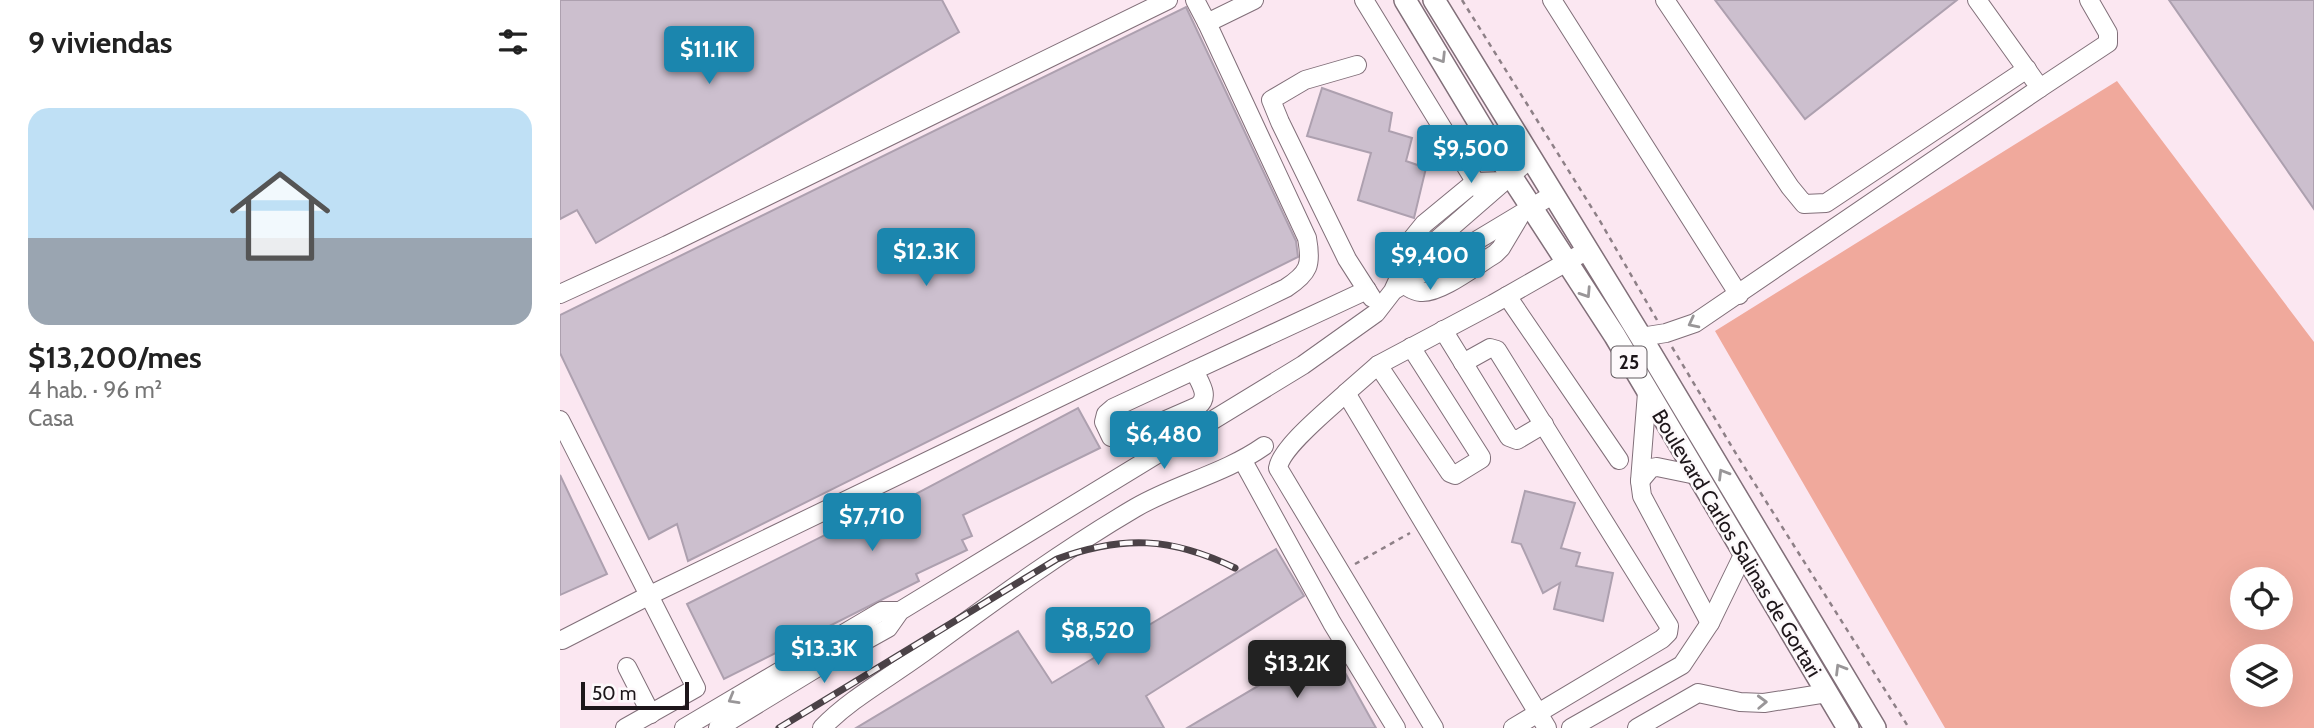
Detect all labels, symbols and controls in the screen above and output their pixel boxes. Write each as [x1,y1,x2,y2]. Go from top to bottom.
icon: filters [494,23,532,61]
text: 9 viviendas [28,24,173,61]
pin: $11.1K [652,27,766,86]
text: $11.1K [680,35,738,63]
one-way arrow [1432,50,1445,63]
pin: $9,500 [1414,125,1528,185]
text: $9,500 [1433,134,1509,162]
icon: home [217,153,343,279]
pin: $12.3K [869,229,983,288]
pin: $9,400 [1373,232,1487,292]
text: $12.3K [893,237,959,265]
text: $9,400 [1391,241,1469,269]
one-way arrow [1578,285,1591,298]
one-way arrow [1688,314,1700,328]
text: $13,200/mes [28,339,202,376]
road number: 25 [1612,346,1646,378]
text: 4 hab. · 96 m² [28,376,162,404]
text: Casa [28,404,74,432]
street label: Boulevard Carlos Salinas de Gortari [1647,405,1827,681]
pin: $6,480 [1107,412,1221,471]
text: $6,480 [1126,420,1202,448]
one-way arrow [1718,469,1731,482]
pin: $7,710 [815,494,929,553]
text: $7,710 [839,502,905,530]
map controls [2230,567,2293,707]
button: locate [2230,567,2293,630]
pin: $8,520 [1041,608,1155,667]
text: $8,520 [1061,616,1135,644]
pin: $13.3K [767,626,881,685]
text: $13.3K [791,634,857,662]
pin: $13.2K [1240,640,1354,700]
button: layers [2230,644,2293,707]
text: $13.2K [1264,649,1330,677]
one-way arrow [1835,664,1848,677]
scale bar [581,679,690,711]
text: 50 m [592,682,636,705]
one-way arrow [727,691,740,704]
one-way arrow [1757,694,1768,709]

